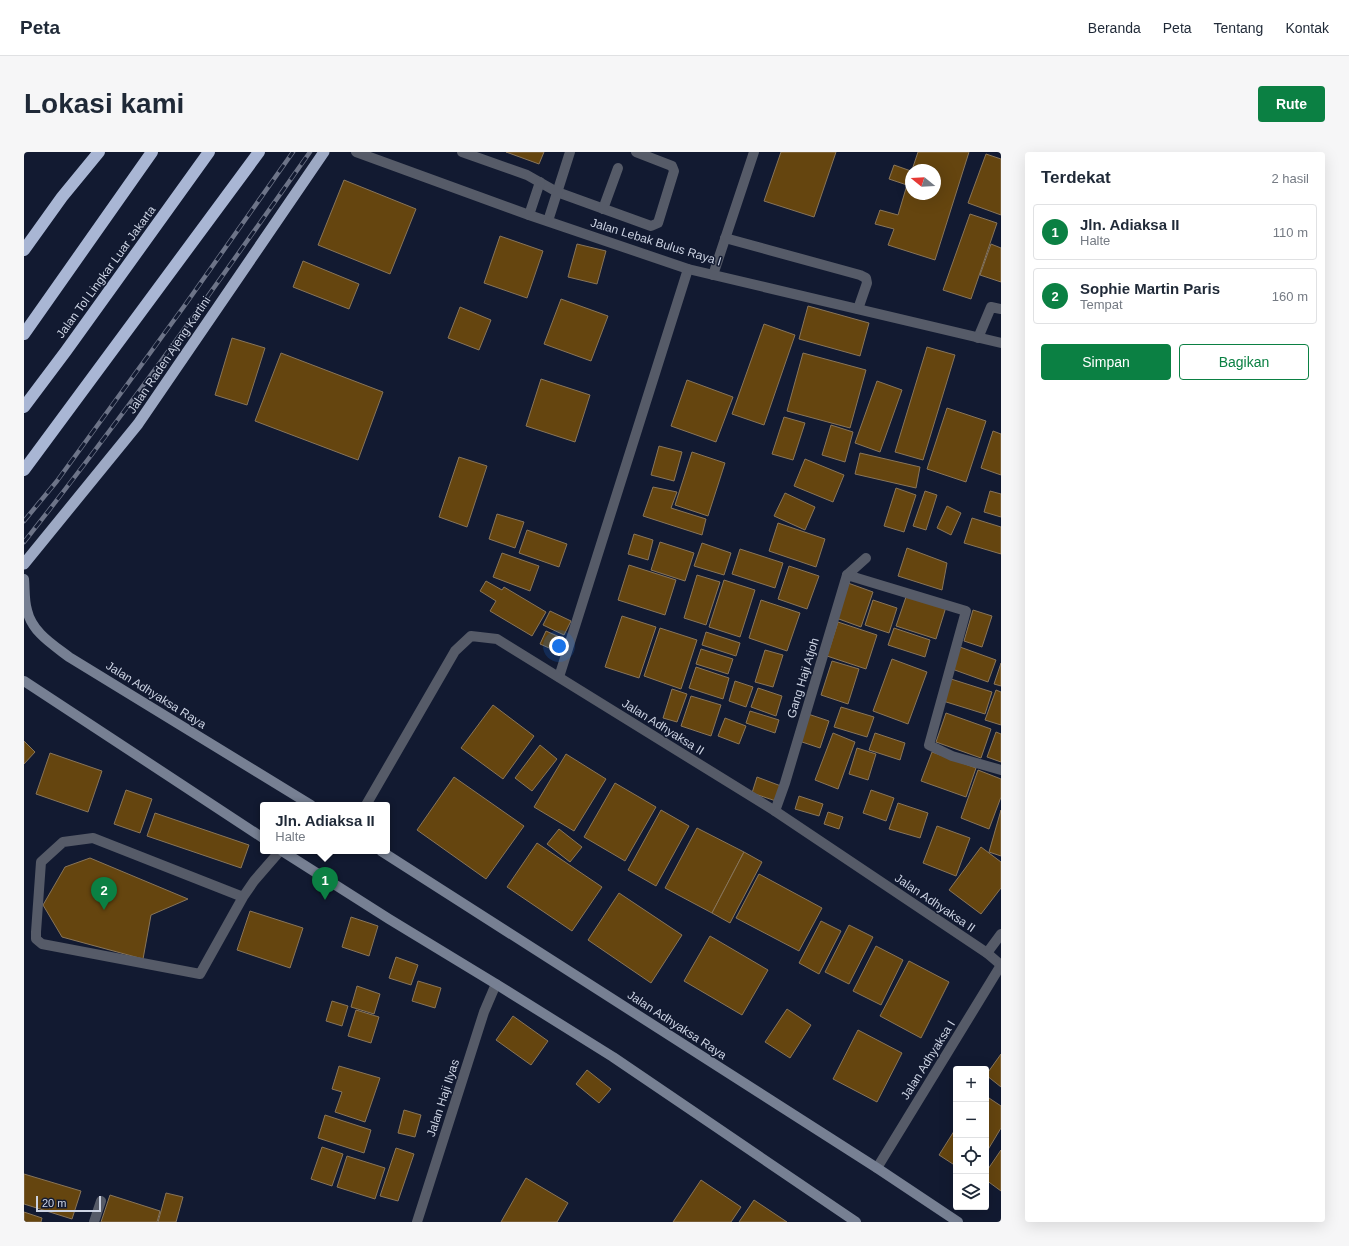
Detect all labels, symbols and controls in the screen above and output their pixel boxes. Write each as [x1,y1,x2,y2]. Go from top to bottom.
text: Peta [20,17,60,38]
text: Beranda [1088,20,1141,36]
text: Peta [1163,20,1192,36]
text: Tentang [1214,20,1263,36]
text: Kontak [1285,20,1329,36]
button: Rute [1258,86,1325,122]
text: Lokasi kami [24,88,184,119]
north arrow [905,164,941,200]
text: Terdekat [1041,168,1111,187]
text: 2 hasil [1271,171,1309,186]
street label: Jalan Tol Lingkar Luar Jakarta [53,203,159,341]
street label: Jalan Lebak Bulus Raya I [589,215,723,269]
text: Jln. Adiaksa II [1080,216,1180,233]
text: 1 [1051,225,1059,240]
text: 110 m [1273,225,1308,240]
text: Halte [1080,233,1110,248]
text: Sophie Martin Paris [1080,280,1220,297]
text: 2 [1051,289,1059,304]
text: 160 m [1272,289,1308,304]
street label: Jalan Raden Ajeng Kartini [125,294,213,416]
text: Tempat [1080,297,1123,312]
button: Simpan [1041,344,1171,380]
button: Bagikan [1179,344,1309,380]
your location [549,636,569,656]
street label: Gang Haji Atjoh [784,636,822,720]
street label: Jalan Adhyaksa Raya [103,658,209,732]
street label: Jalan Adhyaksa II [619,696,707,758]
popup [260,802,390,854]
text: Jln. Adiaksa II [275,812,375,829]
text: Halte [275,829,306,844]
pin: 1 [312,867,338,900]
street label: Jalan Adhyaksa II [892,871,978,935]
pin: 2 [91,877,117,910]
street label: Jalan Adhyaksa Raya [625,988,729,1062]
street label: Jalan Adhyaksa I [898,1018,958,1102]
street label: Jalan Haji Ilyas [424,1057,462,1139]
map controls [953,1066,989,1210]
button: + [953,1066,989,1102]
button: − [953,1102,989,1138]
button: locate [953,1138,989,1174]
button: layers [953,1174,989,1210]
scale bar [36,1194,101,1213]
text: 20 m [42,1197,66,1209]

